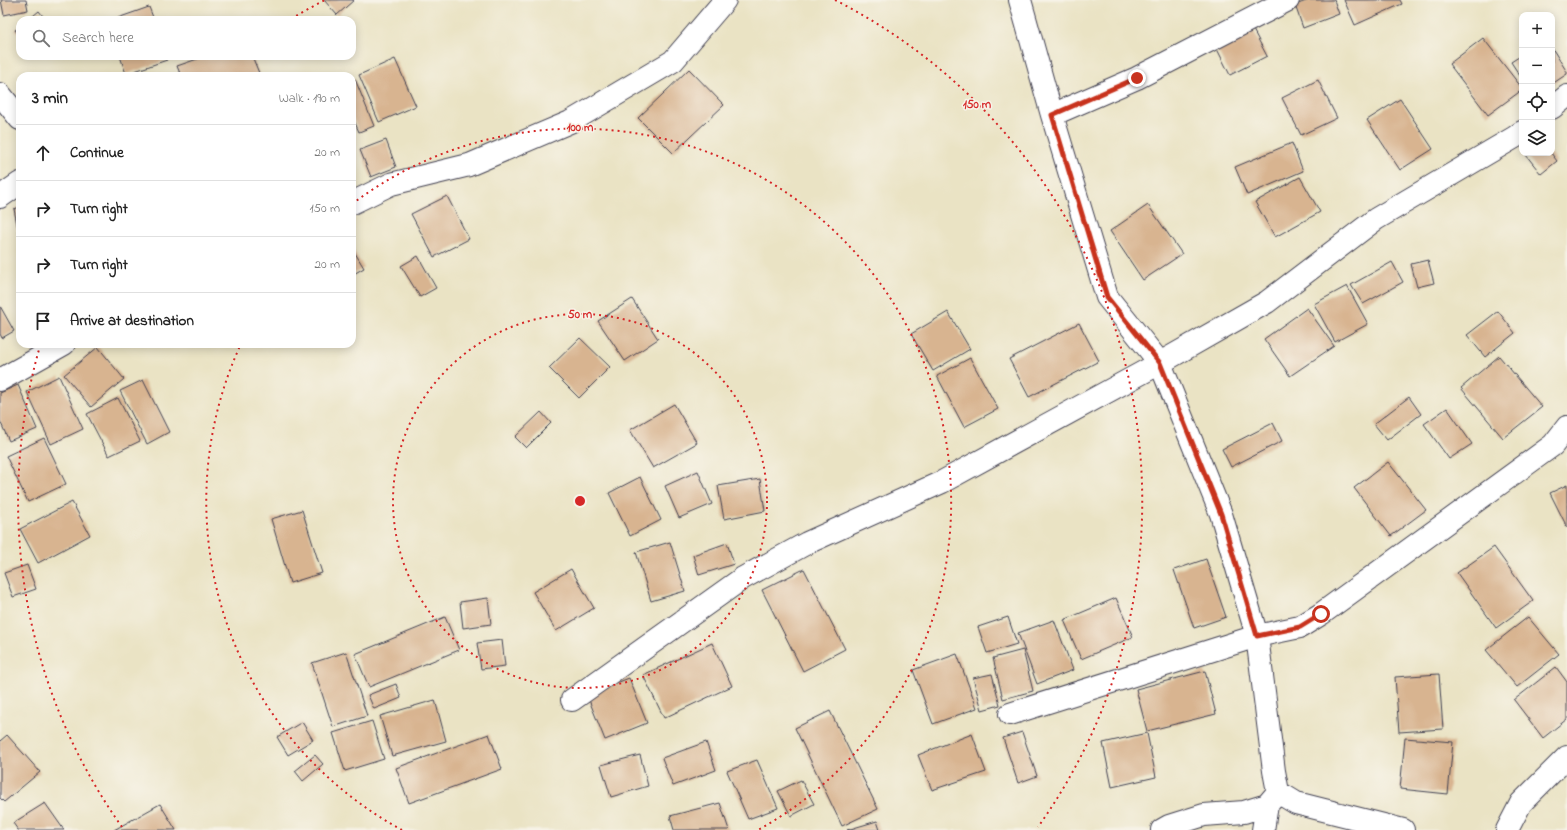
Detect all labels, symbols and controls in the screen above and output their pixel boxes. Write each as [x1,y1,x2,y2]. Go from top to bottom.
map controls [1519,12,1555,156]
button: + [1519,12,1555,48]
search box [16,16,356,60]
icon: search [30,27,52,49]
text: Search here [62,27,134,49]
button: − [1519,48,1555,84]
route end [1128,69,1146,87]
button: locate [1519,84,1555,120]
text: 3 min [32,86,68,111]
text: Walk · 190 m [279,89,340,108]
text: 150 m [963,96,992,114]
text: 100 m [567,119,594,137]
button: layers [1519,120,1555,156]
icon: ahead [32,142,54,164]
text: Continue [70,142,124,164]
text: 20 m [315,143,340,162]
icon: right [32,198,54,220]
text: Turn right [70,198,128,220]
text: 150 m [309,199,340,218]
icon: right [32,254,54,276]
text: Turn right [70,254,128,276]
text: 20 m [315,255,340,274]
text: 50 m [568,306,593,324]
icon: arrive [32,310,54,332]
text: Arrive at destination [70,310,194,332]
centre of rings [573,494,587,508]
route start [1312,605,1330,623]

